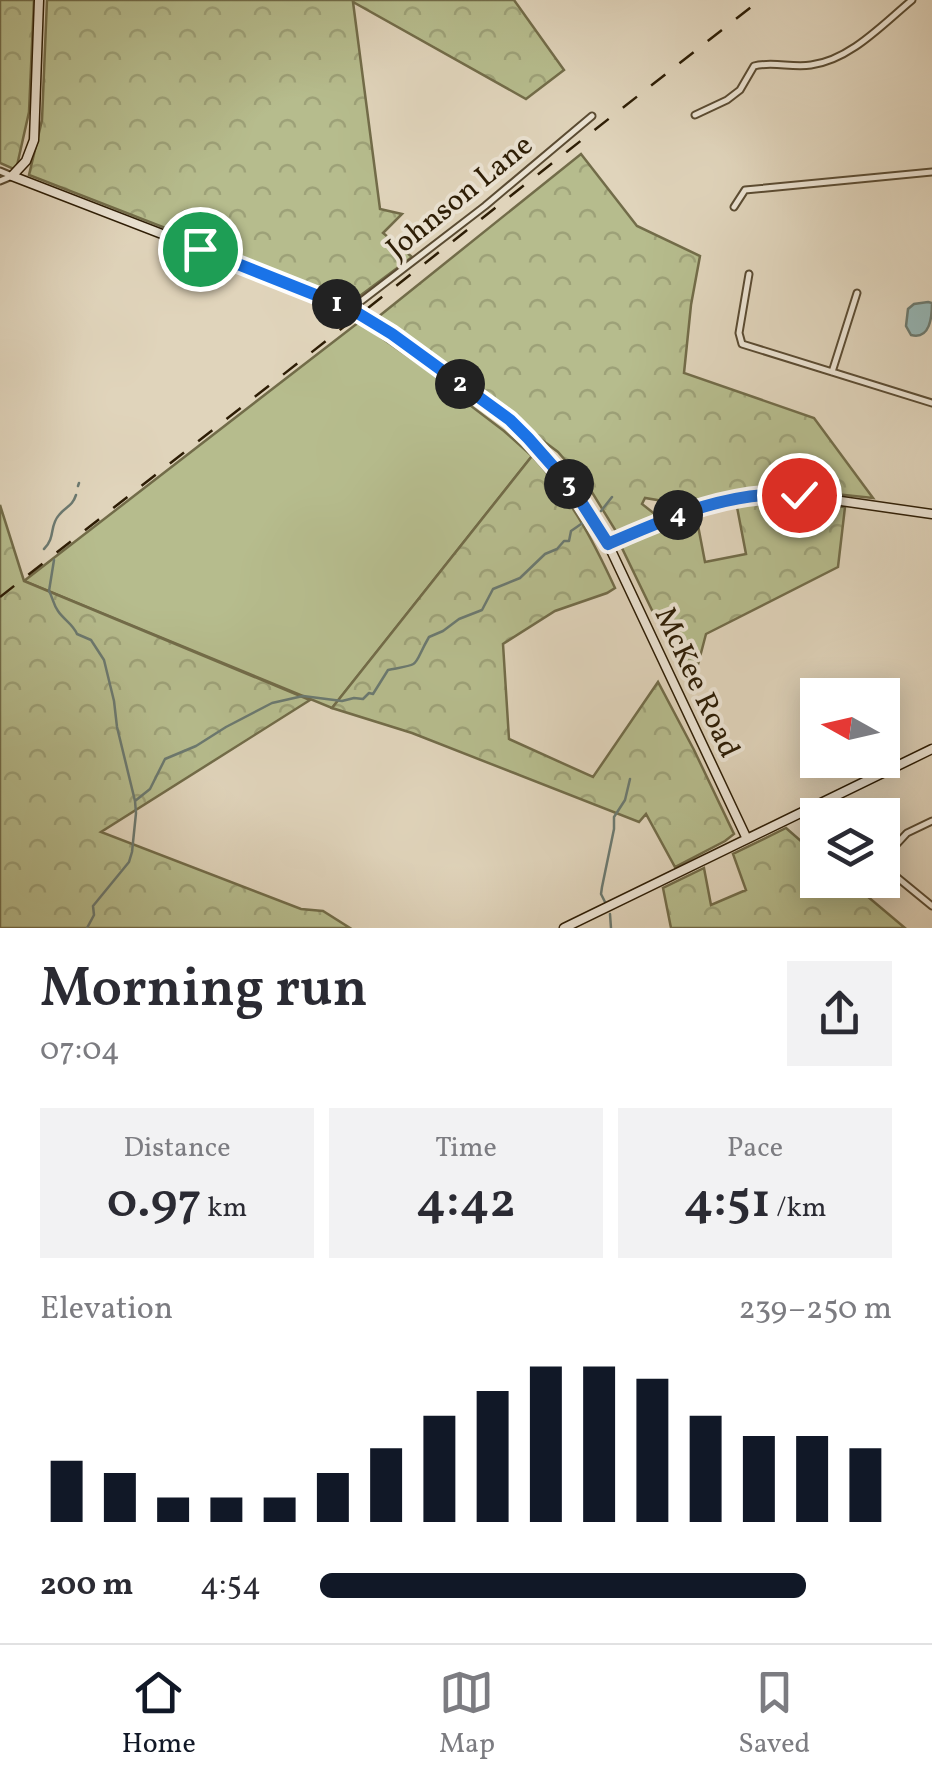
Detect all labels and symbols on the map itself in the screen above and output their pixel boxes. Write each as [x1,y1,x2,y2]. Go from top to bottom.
street label: Johnson Lane [378,125,543,270]
pin [158,207,243,292]
pin: 1 [312,279,362,329]
pin: 2 [435,359,485,409]
pin [757,453,842,538]
pin: 3 [544,459,594,509]
pin: 4 [653,490,703,540]
street label: McKee Road [643,601,749,765]
north arrow [800,678,900,778]

